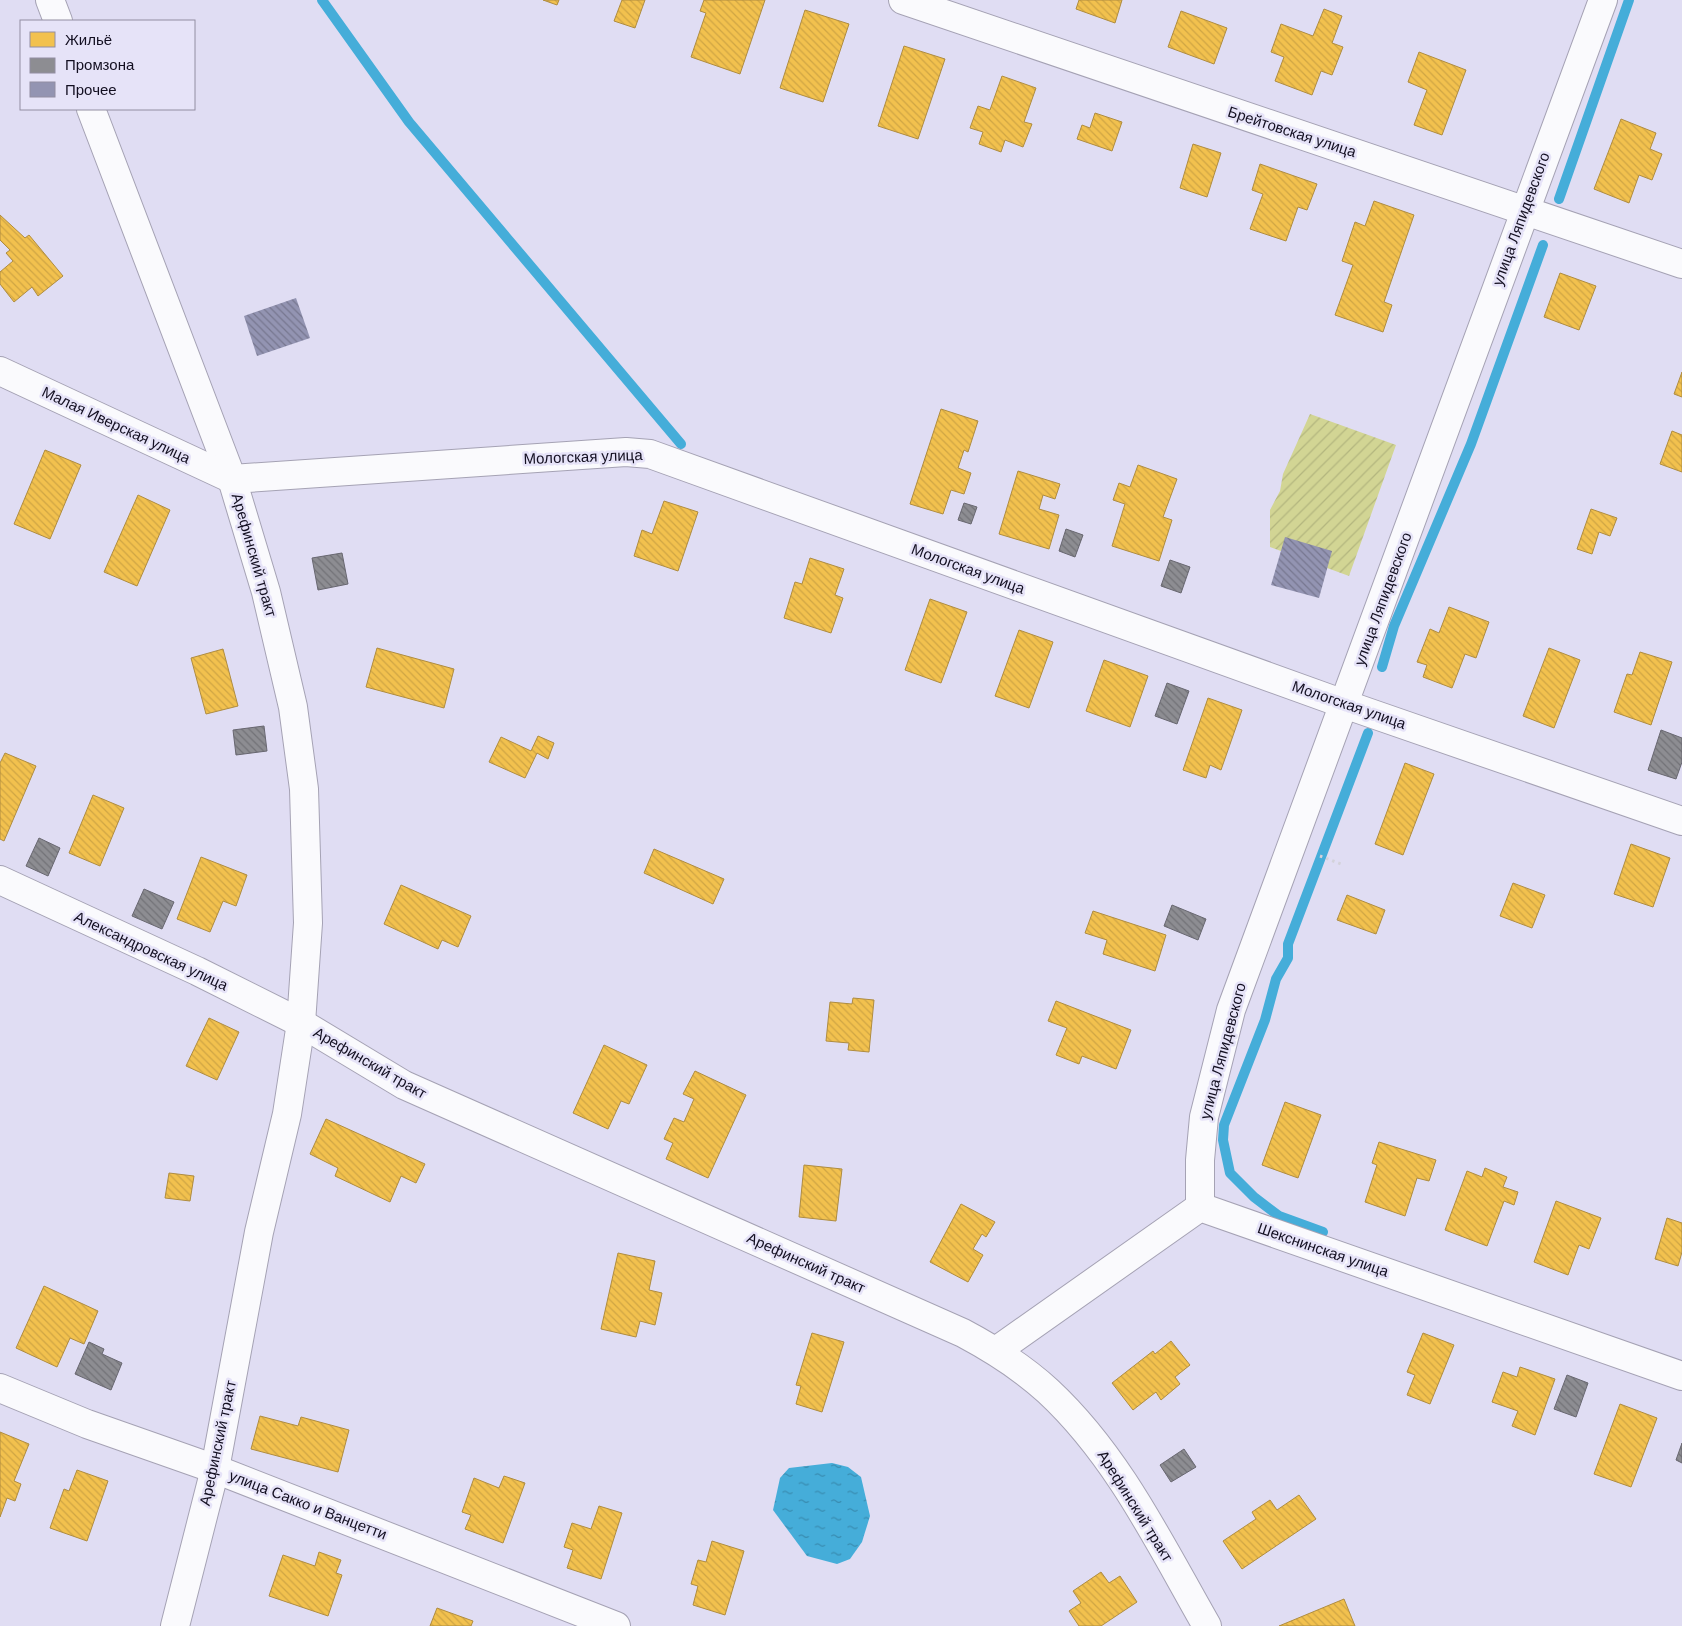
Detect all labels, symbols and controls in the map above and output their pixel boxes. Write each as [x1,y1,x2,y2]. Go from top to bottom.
legend [20,20,195,110]
text: Жильё [65,30,112,50]
text: Промзона [65,55,135,75]
text: Прочее [65,80,117,100]
street label: Брейтовская улица [1225,102,1359,162]
street label: улица Ляпидевского [1488,149,1554,289]
street label: Малая Иверская улица [39,382,194,468]
street label: Мологская улица [523,445,644,469]
street label: Арефинский тракт [227,491,281,619]
street label: улица Ляпидевского [1350,529,1416,669]
street label: Мологская улица [909,539,1028,599]
street label: Мологская улица [1289,676,1409,734]
street label: Александровская улица [71,907,232,996]
street label: улица Ляпидевского [1195,980,1251,1122]
street label: Арефинский тракт [310,1022,430,1104]
street label: Шекснинская улица [1255,1218,1392,1282]
street label: Арефинский тракт [744,1228,868,1298]
street label: Арефинский тракт [195,1378,241,1508]
street label: Арефинский тракт [1093,1447,1177,1566]
street label: улица Сакко и Ванцетти [226,1466,390,1544]

